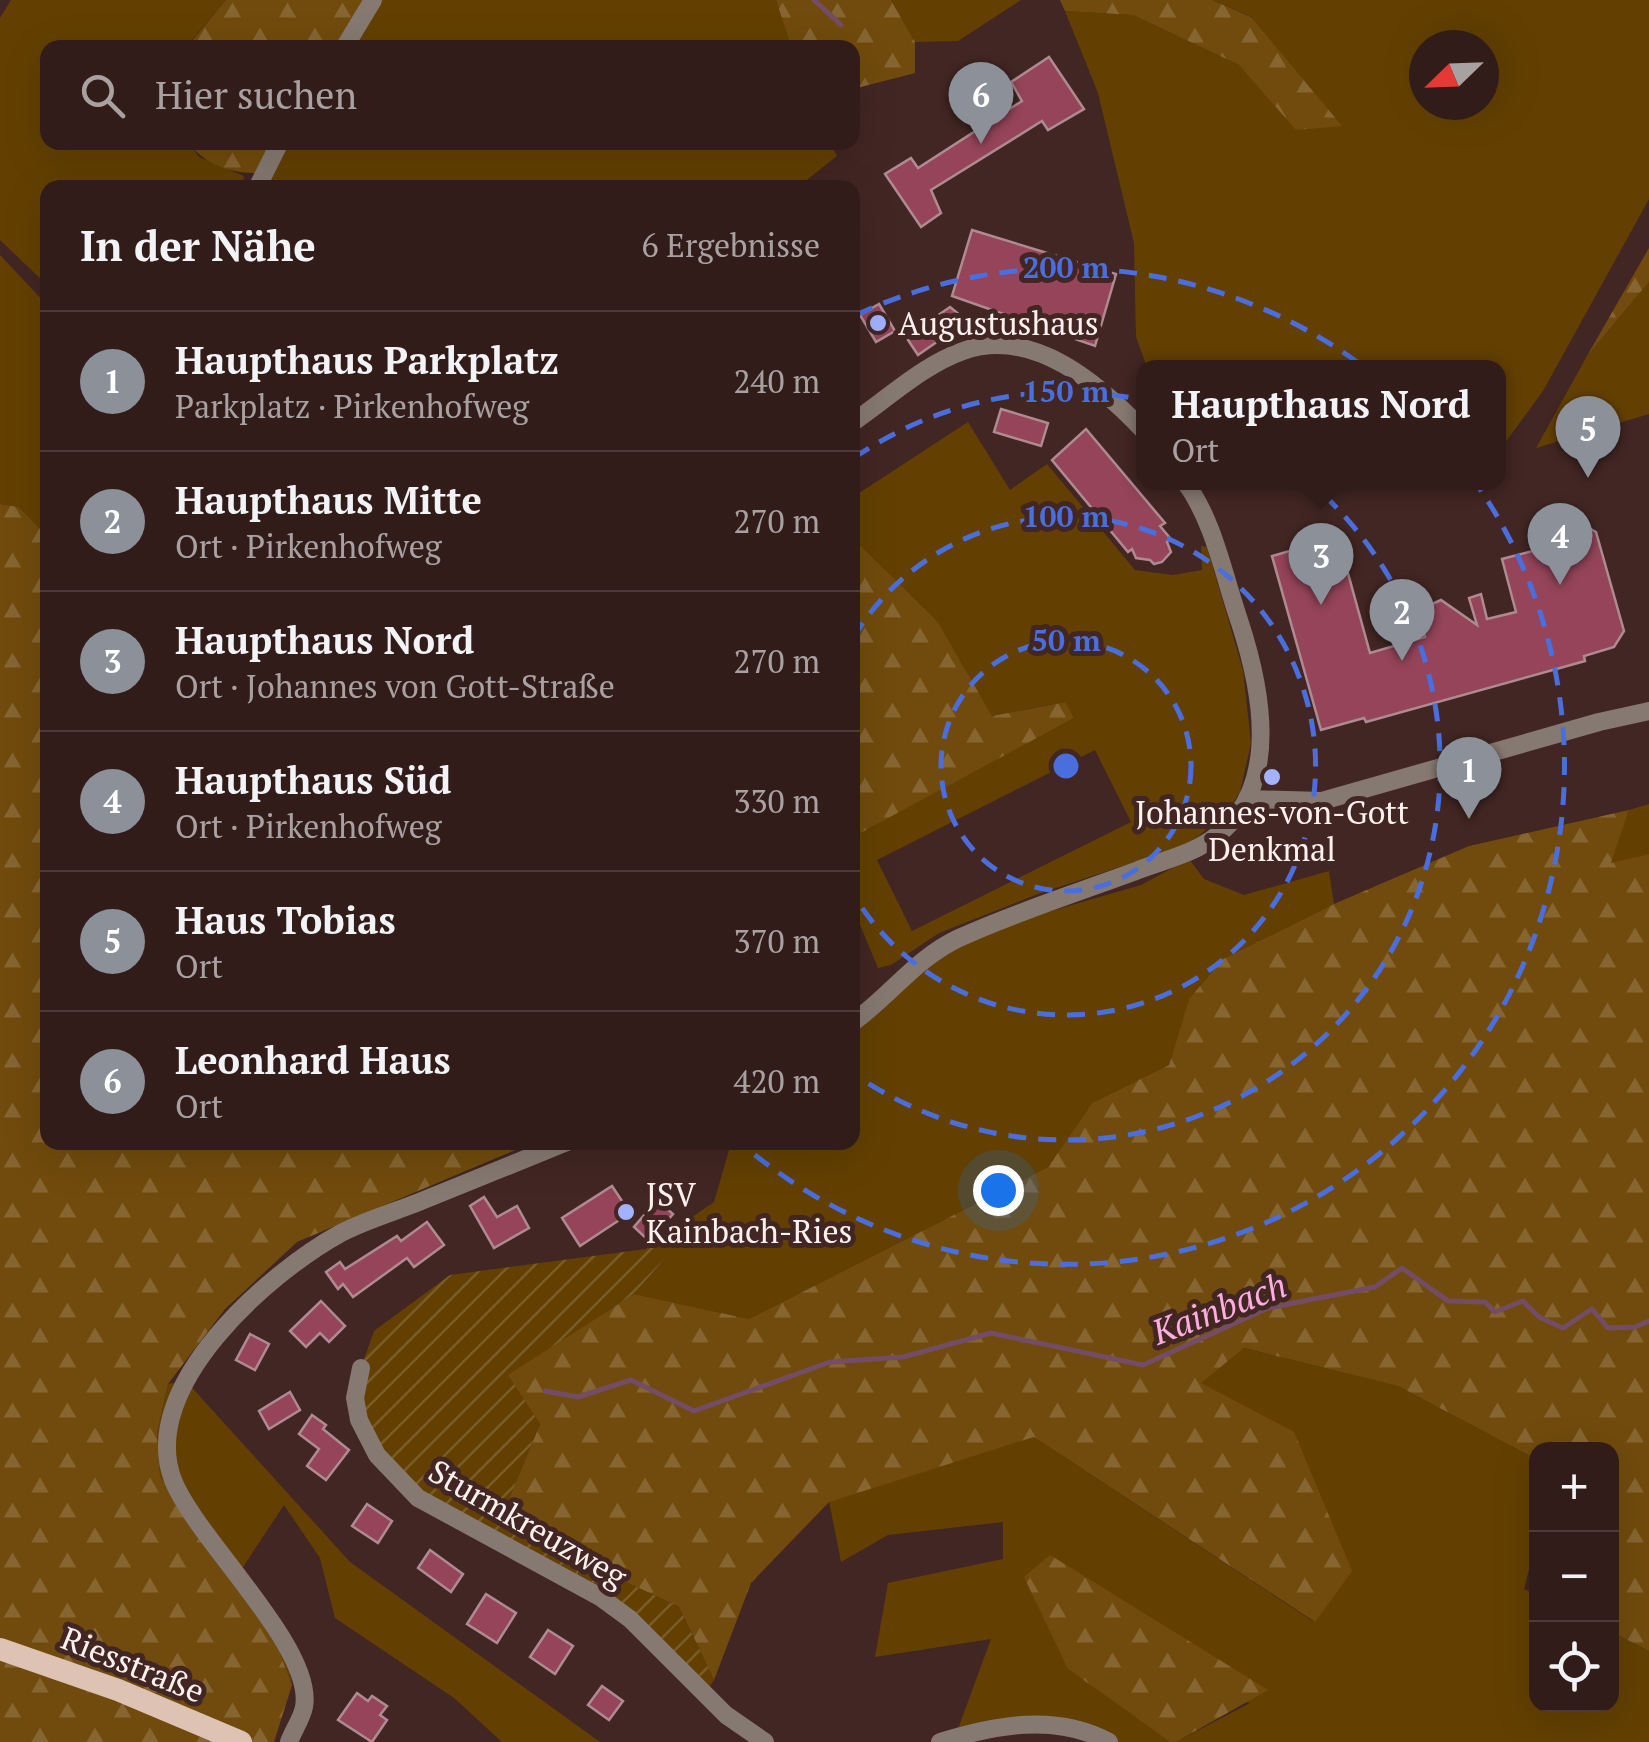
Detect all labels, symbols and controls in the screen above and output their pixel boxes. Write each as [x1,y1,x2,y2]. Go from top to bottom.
north arrow [1409,30,1499,120]
search box [40,40,860,150]
pin: 6 [948,62,1014,144]
icon: search [75,68,130,123]
text: Hier suchen [155,70,357,120]
text: In der Nähe [80,217,316,273]
text: 6 Ergebnisse [641,224,820,266]
text: 200 m [1023,247,1110,287]
place label: Augustushaus [898,302,1099,344]
marker: Augustushaus [867,312,889,334]
text: Haupthaus Parkplatz [175,335,559,385]
text: 1 [103,360,122,402]
text: 240 m [733,360,820,402]
popup [1136,360,1506,490]
text: 150 m [1023,371,1110,411]
text: Haupthaus Nord [1171,379,1471,429]
text: Parkplatz · Pirkenhofweg [175,385,529,427]
pin: 5 [1556,396,1620,478]
text: Ort [1171,429,1219,471]
text: Haupthaus Mitte [175,475,482,525]
text: 100 m [1023,496,1110,536]
text: 2 [103,500,122,542]
text: 270 m [733,500,820,542]
pin: 4 [1528,502,1592,585]
pin: 3 [1288,522,1354,605]
text: Ort · Pirkenhofweg [175,525,442,567]
pin: 2 [1370,578,1434,661]
text: Haupthaus Nord [175,615,474,665]
text: 50 m [1031,620,1101,660]
text: 3 [103,640,122,682]
text: 270 m [733,640,820,682]
text: Ort · Johannes von Gott-Straße [175,665,615,707]
pin: 1 [1436,736,1502,819]
centre of rings [1048,748,1084,784]
text: Haupthaus Süd [175,755,451,805]
marker: Johannes-von-Gott Denkmal [1261,766,1283,788]
text: 4 [103,780,122,822]
text: 330 m [733,780,820,822]
place label: Johannes-von-Gott Denkmal [1135,791,1409,870]
text: Ort · Pirkenhofweg [175,805,442,847]
text: Haus Tobias [175,895,396,945]
text: 5 [103,920,122,962]
text: 370 m [733,920,820,962]
text: Ort [175,945,223,987]
text: Leonhard Haus [175,1035,451,1085]
text: 6 [103,1060,122,1102]
text: 420 m [733,1060,820,1102]
text: Ort [175,1085,223,1127]
your location [973,1165,1024,1216]
place label: JSV Kainbach-Ries [646,1173,852,1252]
marker: JSV Kainbach-Ries [615,1201,637,1223]
water label: Kainbach [1144,1261,1293,1355]
map controls [1529,1442,1619,1712]
button: + [1529,1442,1619,1532]
street label: Sturmkreuzweg [422,1449,635,1597]
button: − [1529,1532,1619,1622]
street label: Riesstraße [55,1616,211,1712]
button: locate [1529,1622,1619,1712]

